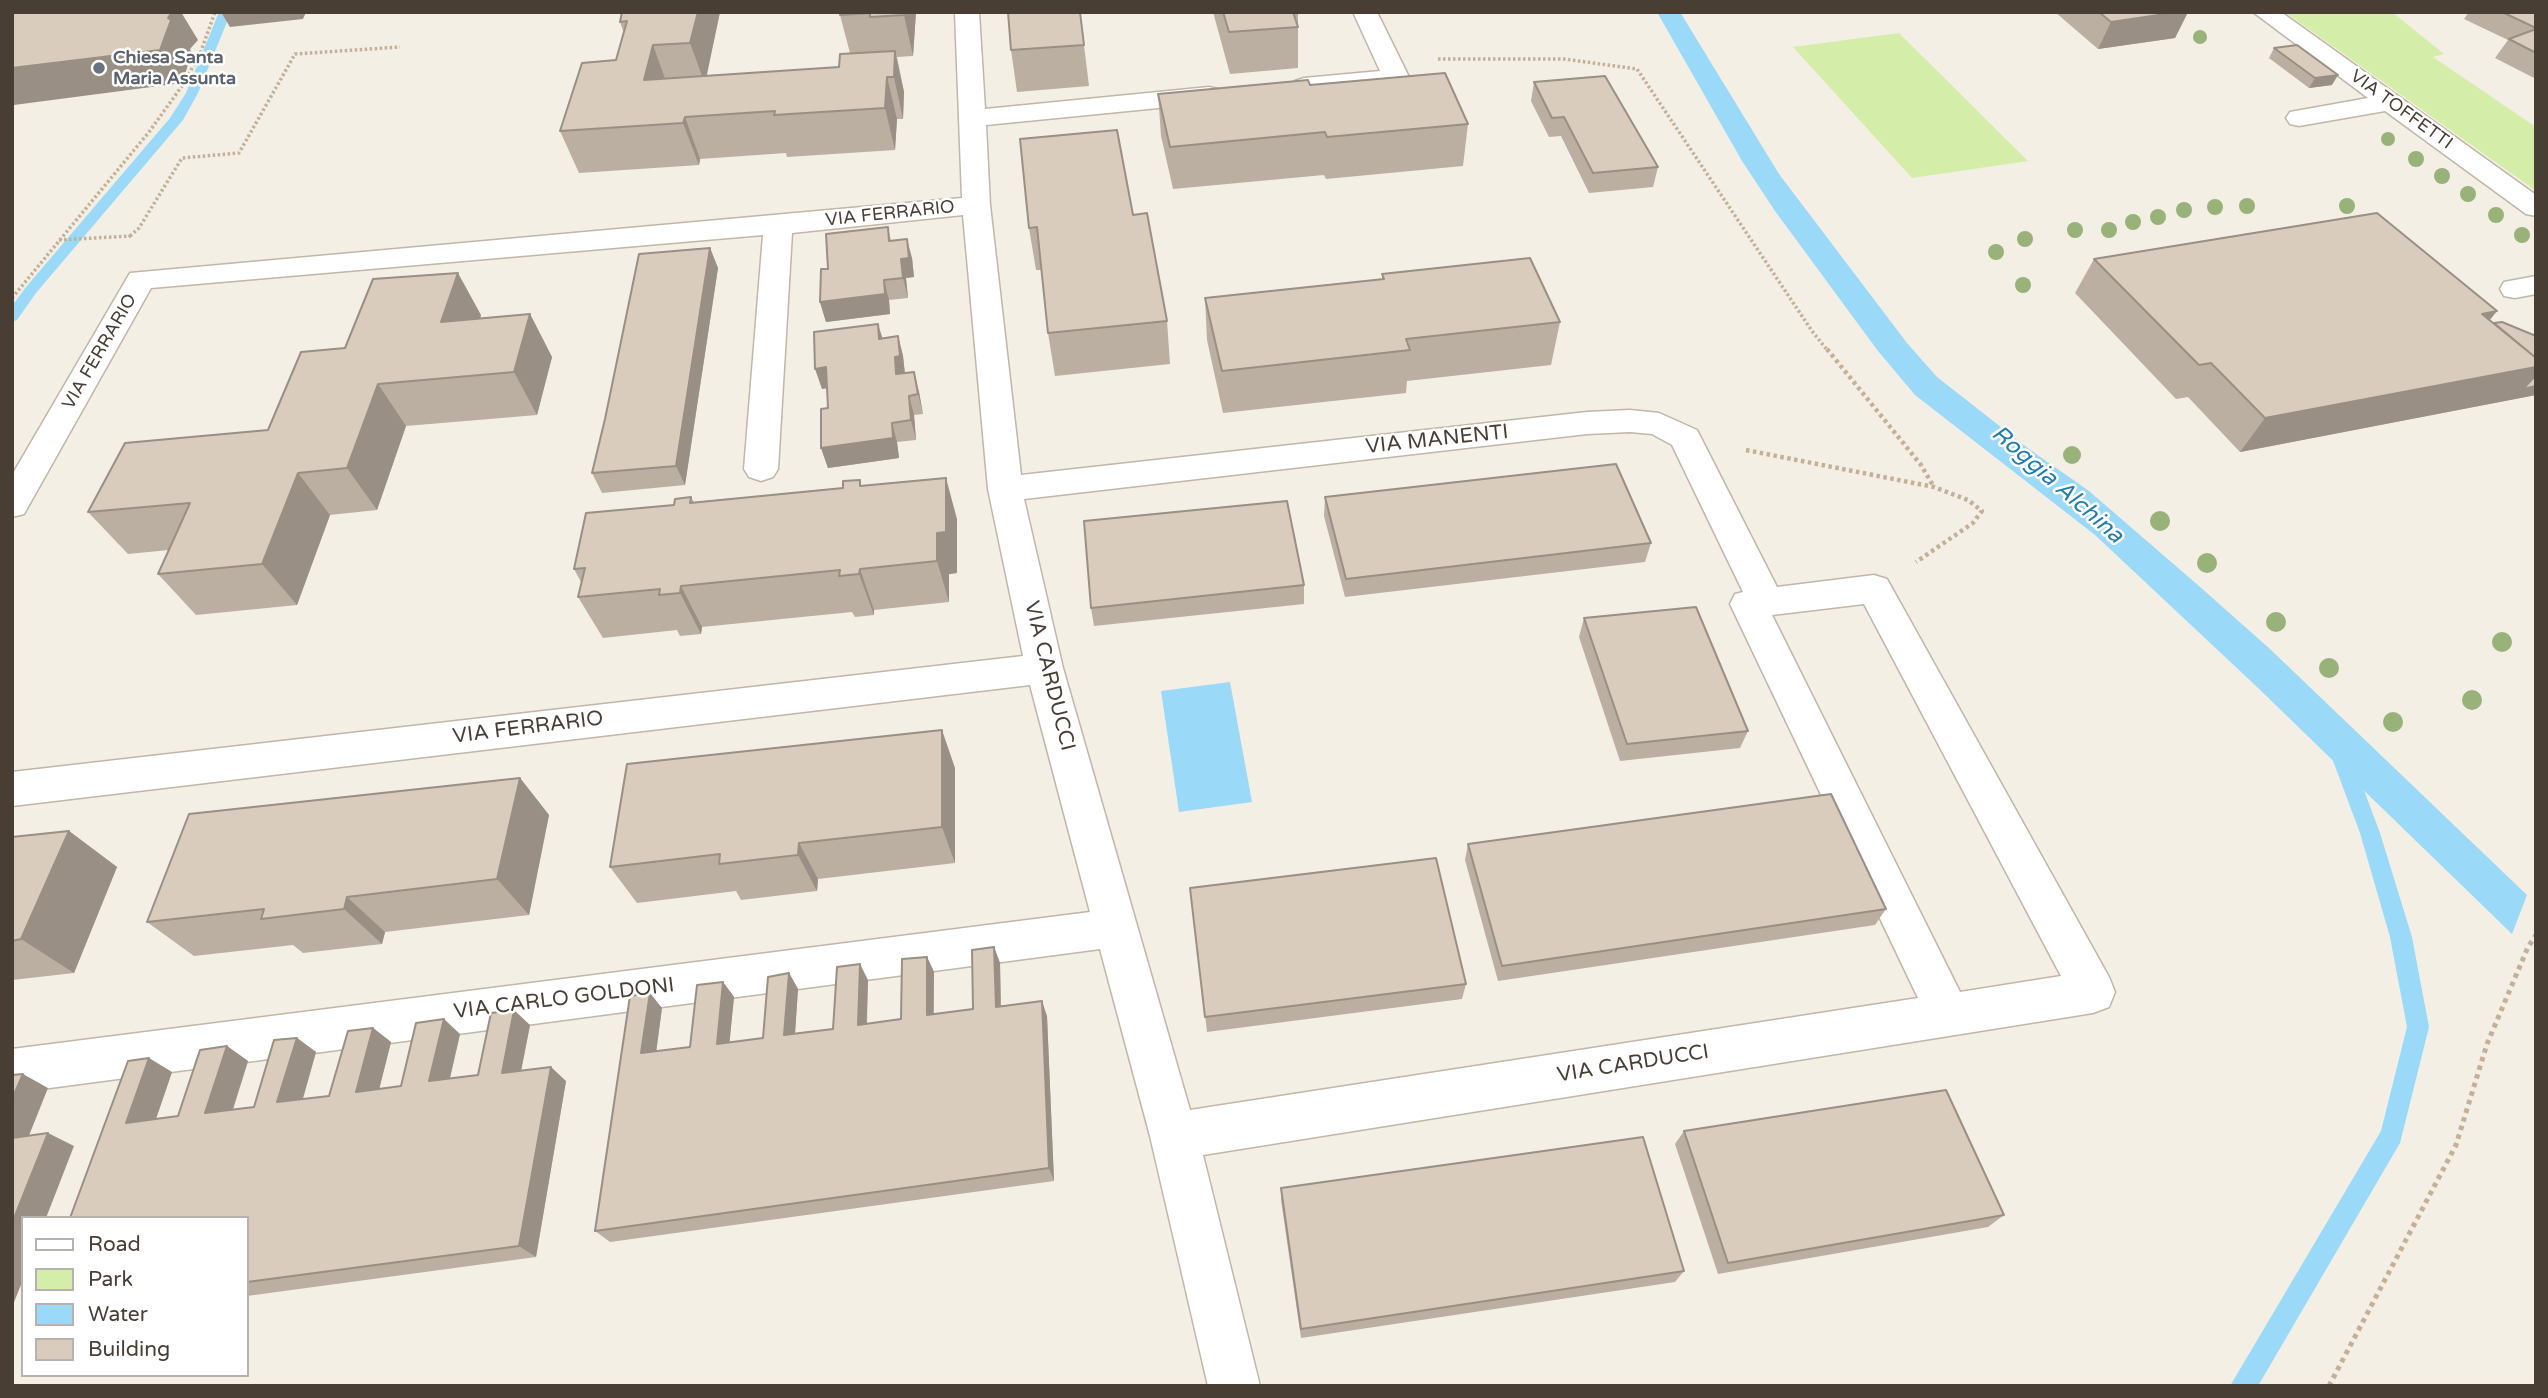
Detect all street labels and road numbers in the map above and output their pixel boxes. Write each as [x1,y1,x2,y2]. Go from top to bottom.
street label: VIA TOFFETTI [2346,66,2456,154]
street label: VIA FERRARIO [824,196,956,232]
street label: VIA FERRARIO [58,290,142,414]
street label: VIA MANENTI [1364,420,1510,460]
street label: VIA CARDUCCI [1018,599,1080,753]
street label: VIA FERRARIO [451,706,605,750]
street label: VIA CARLO GOLDONI [452,973,676,1025]
street label: VIA CARDUCCI [1555,1040,1711,1088]

